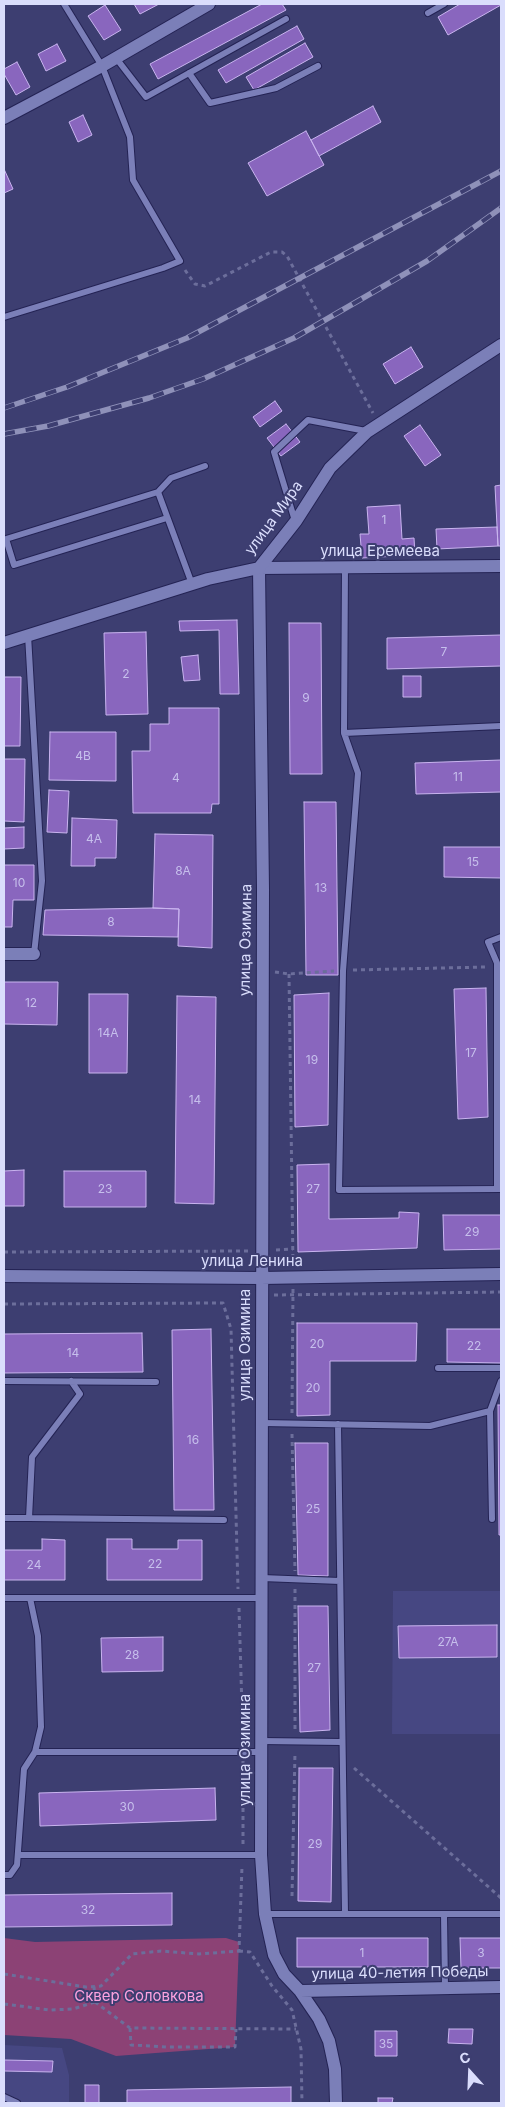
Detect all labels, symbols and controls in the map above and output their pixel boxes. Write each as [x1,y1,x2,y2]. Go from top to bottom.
street label: улица Мира [241,478,307,558]
house number: 1 [382,513,386,527]
street label: улица Еремеева [320,542,440,560]
house number: 7 [441,645,447,659]
house number: 2 [122,667,130,681]
house number: 9 [302,691,310,705]
house number: 4В [75,749,91,763]
house number: 11 [453,770,463,784]
house number: 4 [172,771,180,785]
house number: 4А [86,832,102,846]
house number: 15 [467,855,479,869]
house number: 8А [175,864,191,878]
house number: 10 [13,876,25,890]
house number: 13 [315,881,327,895]
street label: улица Озимина [236,884,256,996]
house number: 8 [107,915,115,929]
house number: 12 [25,996,37,1010]
house number: 14А [98,1026,118,1040]
house number: 17 [465,1046,477,1060]
house number: 19 [306,1053,318,1067]
house number: 14 [189,1093,201,1107]
house number: 23 [98,1182,112,1196]
house number: 27 [306,1182,320,1196]
house number: 29 [465,1225,479,1239]
street label: улица Ленина [201,1252,303,1270]
street label: улица Озимина [236,1289,254,1401]
house number: 20 [310,1337,324,1351]
house number: 22 [467,1339,481,1353]
house number: 14 [67,1346,79,1360]
house number: 20 [306,1381,320,1395]
house number: 16 [187,1433,199,1447]
house number: 25 [306,1502,320,1516]
house number: 22 [148,1557,162,1571]
house number: 24 [27,1558,41,1572]
house number: 27А [437,1635,459,1649]
house number: 28 [125,1648,139,1662]
house number: 27 [307,1661,321,1675]
street label: улица Озимина [236,1694,254,1806]
house number: 30 [120,1800,134,1814]
house number: 29 [308,1837,322,1851]
house number: 32 [81,1903,95,1917]
house number: 1 [360,1946,364,1960]
house number: 3 [477,1946,485,1960]
street label: улица 40-летия Победы [311,1962,489,1984]
park label: Сквер Соловкова [74,1987,204,2005]
house number: 35 [379,2037,393,2051]
north arrow [445,2047,495,2097]
text: С [457,2048,472,2067]

